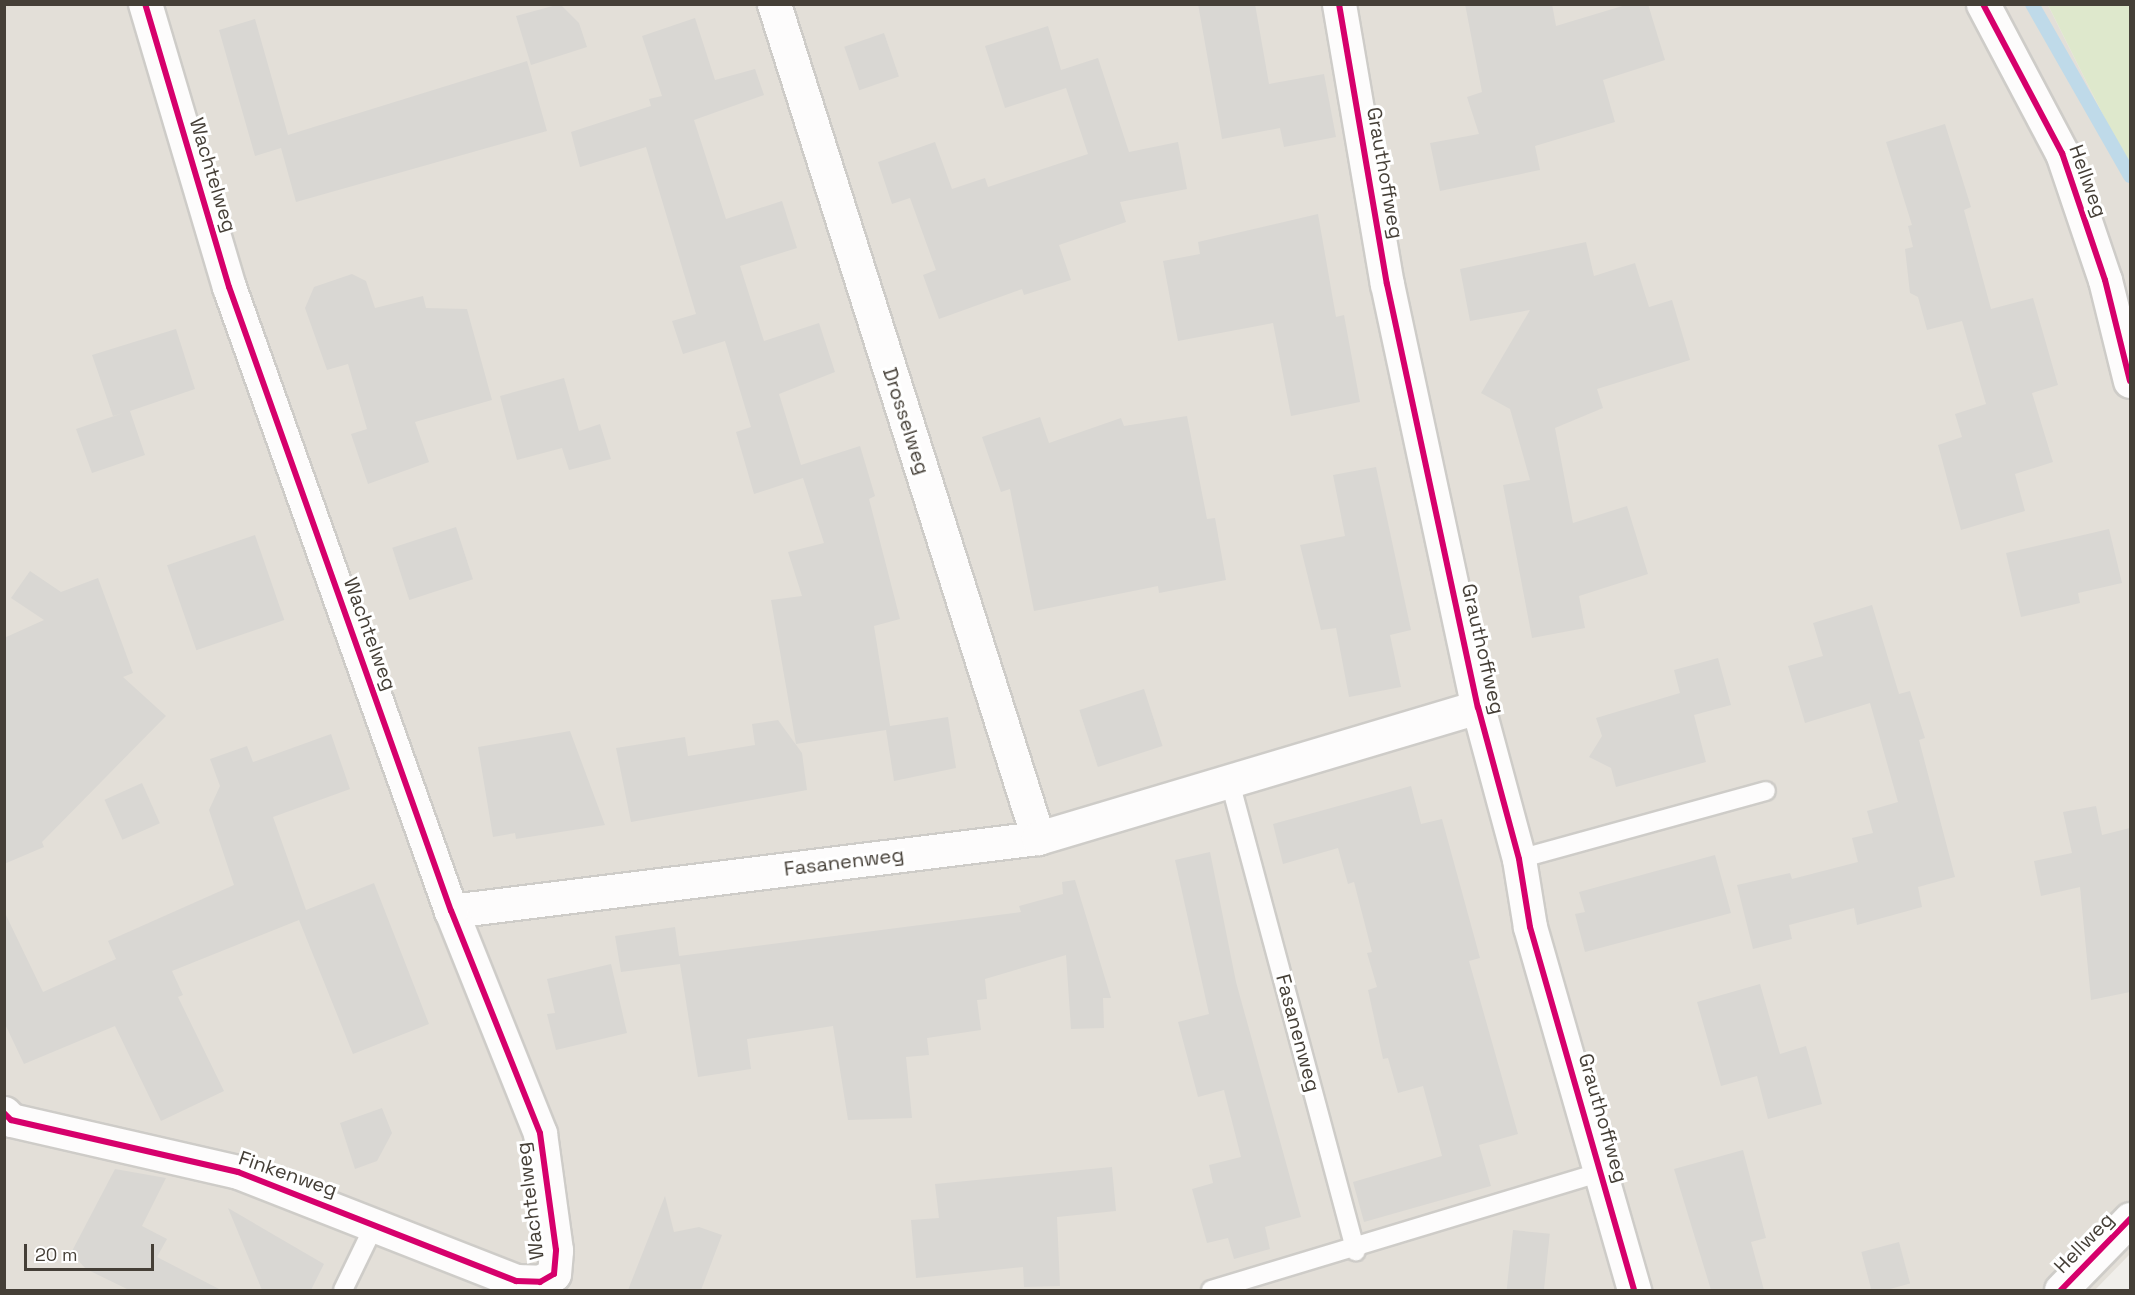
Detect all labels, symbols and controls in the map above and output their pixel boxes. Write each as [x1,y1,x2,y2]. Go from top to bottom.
street label: Grauthoffweg [1362,105,1408,241]
street label: Wachtelweg [184,115,242,235]
street label: Hellweg [2064,142,2112,220]
street label: Drosselweg [877,364,935,478]
street label: Wachtelweg [338,574,402,694]
street label: Grauthoffweg [1456,581,1510,717]
street label: Fasanenweg [783,843,905,881]
street label: Fasanenweg [1271,972,1325,1094]
street label: Grauthoffweg [1573,1051,1633,1185]
street label: Wachtelweg [511,1141,549,1261]
street label: Finkenweg [236,1146,340,1202]
street label: Hellweg [2049,1208,2119,1278]
scale bar [27,1232,158,1270]
text: 20 m [35,1243,78,1266]

